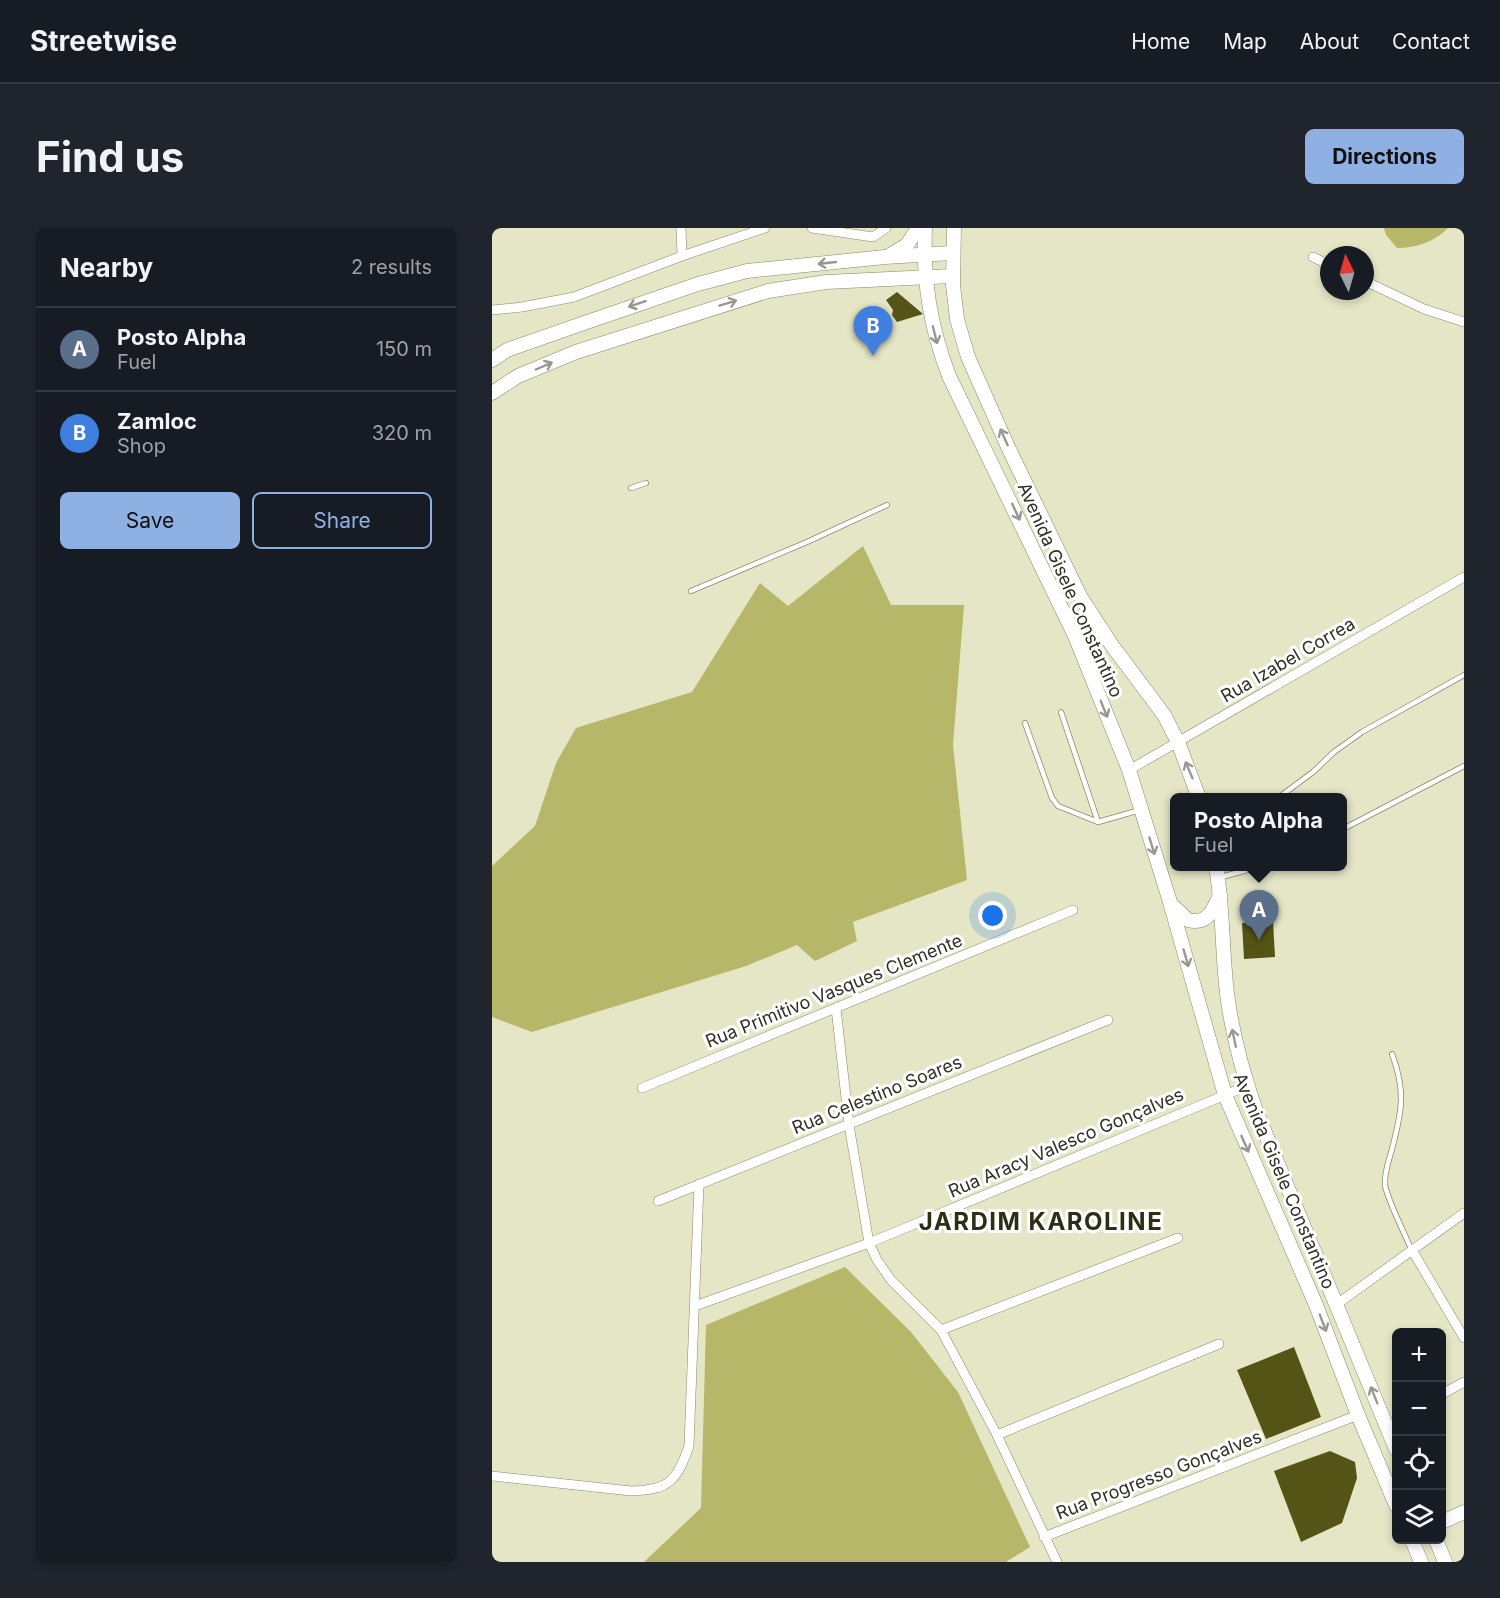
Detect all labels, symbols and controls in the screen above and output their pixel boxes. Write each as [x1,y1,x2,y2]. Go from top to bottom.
text: Streetwise [30,24,177,58]
text: Home [1131,29,1190,54]
text: Map [1223,29,1267,54]
text: About [1300,29,1359,54]
text: Contact [1392,29,1470,54]
button: Directions [1305,129,1464,184]
text: Find us [36,131,184,182]
north arrow [1320,246,1374,300]
text: Nearby [60,252,153,283]
text: 2 results [351,255,432,279]
one-way arrow [817,258,837,269]
one-way arrow [718,297,737,308]
one-way arrow [628,300,647,311]
pin: B [854,306,892,356]
text: Posto Alpha [117,324,246,350]
one-way arrow [930,325,942,344]
text: A [72,337,87,361]
text: 150 m [376,337,432,361]
text: Fuel [117,350,156,374]
one-way arrow [534,360,552,371]
text: Zamloc [117,408,197,434]
text: B [73,421,86,445]
text: 320 m [372,421,432,445]
one-way arrow [998,429,1009,447]
text: Shop [117,434,166,458]
street label: Avenida Gisele Constantino [1014,479,1127,700]
button: Save [60,492,240,549]
button: Share [252,492,432,549]
one-way arrow [1010,503,1022,521]
street label: Rua Izabel Correa [1217,613,1359,707]
one-way arrow [1100,699,1111,718]
one-way arrow [1183,761,1194,779]
popup [1170,793,1347,871]
text: Posto Alpha [1194,807,1323,833]
text: Fuel [1194,833,1233,857]
one-way arrow [1147,836,1158,855]
pin: A [1240,890,1278,940]
your location [978,901,1007,930]
street label: Rua Primitivo Vasques Clemente [702,929,965,1052]
one-way arrow [1181,948,1192,967]
one-way arrow [1228,1028,1239,1048]
street label: Rua Celestino Soares [789,1051,965,1138]
street label: Avenida Gisele Constantino [1229,1070,1340,1292]
street label: Rua Aracy Valesco Gonçalves [945,1083,1187,1202]
one-way arrow [1240,1134,1252,1152]
district label: JARDIM KAROLINE [919,1207,1163,1236]
one-way arrow [1318,1313,1329,1331]
map controls [1392,1328,1446,1544]
button: + [1392,1328,1446,1382]
button: − [1392,1382,1446,1436]
one-way arrow [1368,1386,1379,1404]
street label: Rua Progresso Gonçalves [1053,1426,1265,1524]
button: locate [1392,1436,1446,1490]
button: layers [1392,1490,1446,1544]

